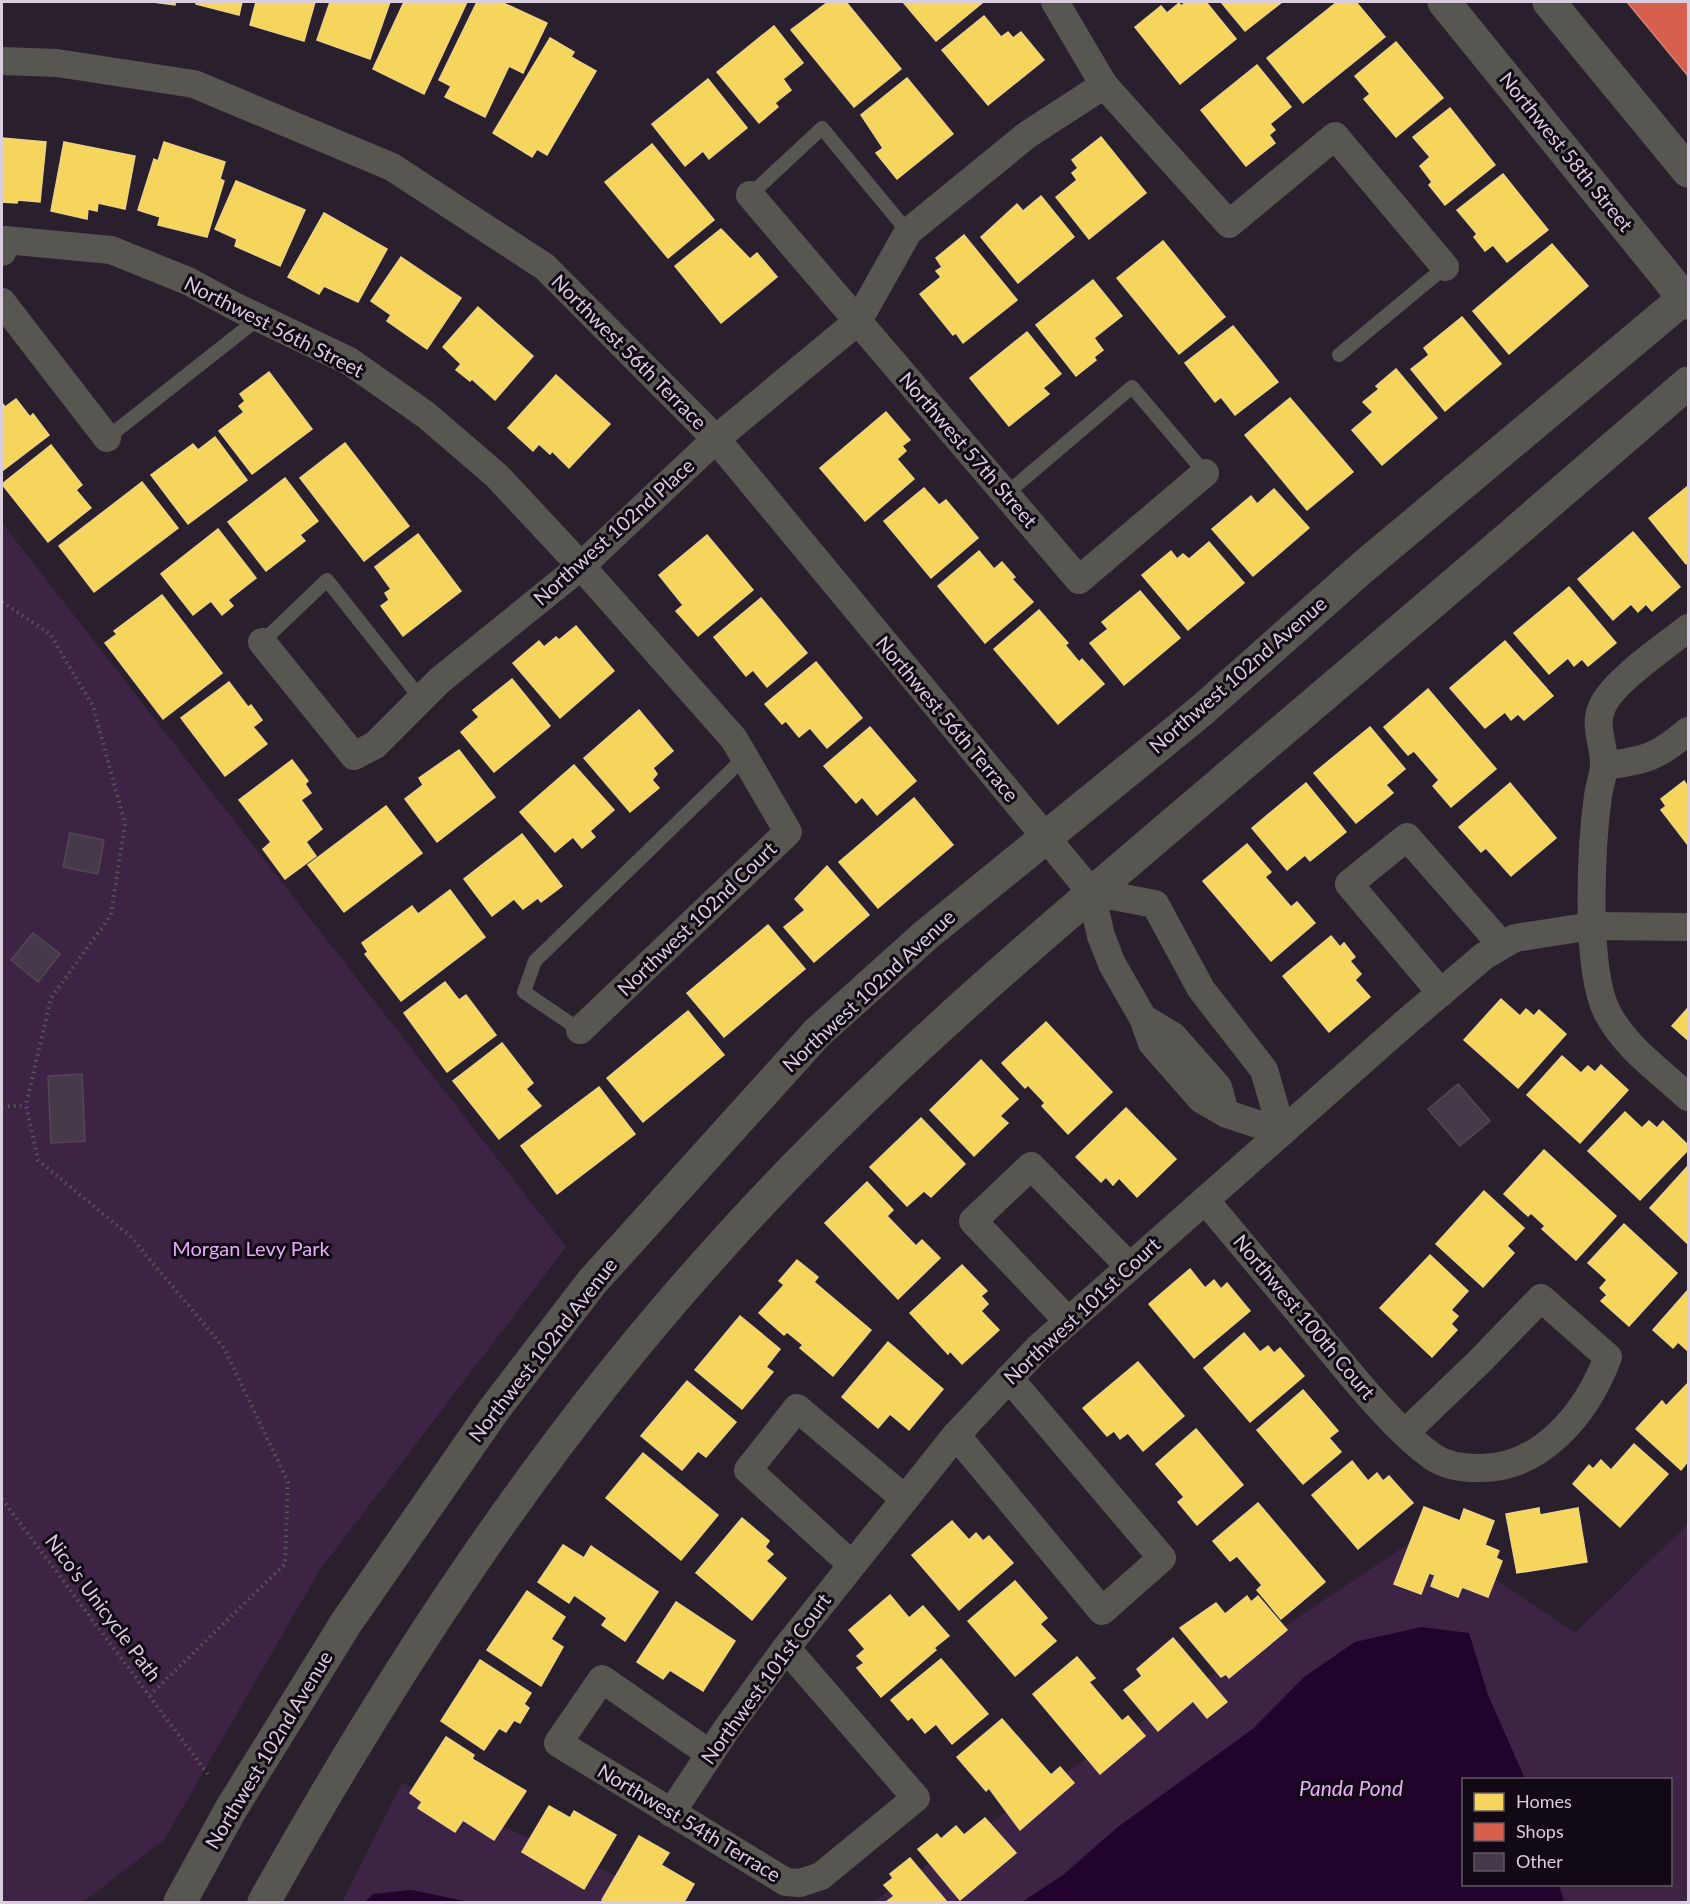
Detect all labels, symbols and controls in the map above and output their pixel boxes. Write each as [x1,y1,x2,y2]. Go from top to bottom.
street label: Northwest 58th Street [1495,67,1638,236]
street label: Northwest 56th Terrace [547,269,712,434]
street label: Northwest 56th Street [181,270,368,382]
street label: Northwest 57th Street [895,367,1043,532]
street label: Northwest 102nd Place [528,453,699,610]
street label: Northwest 102nd Avenue [1144,591,1331,758]
street label: Northwest 56th Terrace [871,631,1024,806]
street label: Northwest 102nd Court [612,836,781,1000]
street label: Northwest 102nd Avenue [777,904,959,1076]
street label: Northwest 100th Court [1229,1229,1381,1403]
street label: Northwest 101st Court [998,1232,1164,1389]
park label: Morgan Levy Park [172,1236,331,1260]
street label: Northwest 102nd Avenue [463,1253,621,1446]
street label: Nico's Unicycle Path [41,1529,167,1686]
street label: Northwest 101st Court [695,1589,835,1768]
street label: Northwest 102nd Avenue [199,1646,337,1853]
street label: Northwest 54th Terrace [594,1758,785,1886]
water label: Panda Pond [1299,1775,1403,1800]
legend [1462,1778,1672,1886]
text: Homes [1516,1790,1572,1812]
text: Shops [1516,1820,1564,1842]
text: Other [1516,1850,1563,1872]

